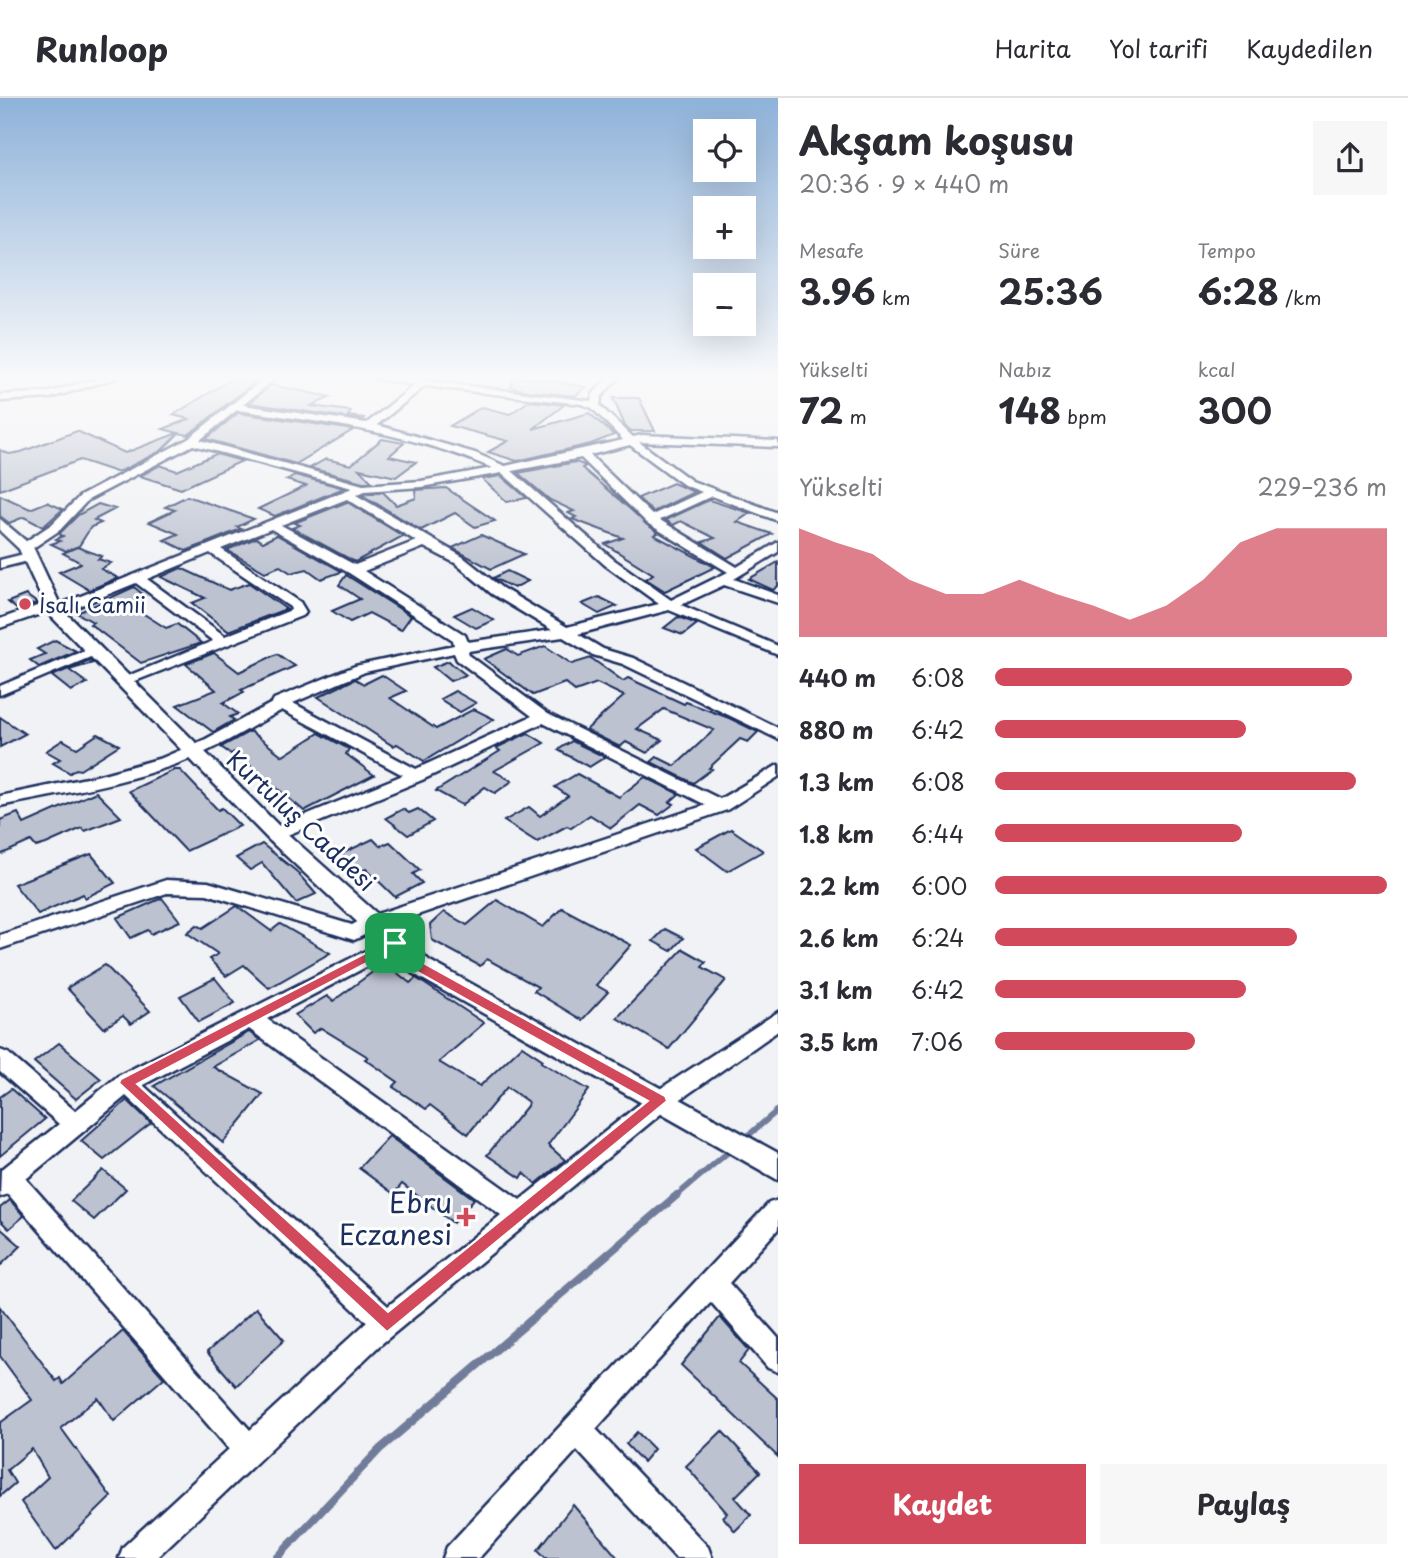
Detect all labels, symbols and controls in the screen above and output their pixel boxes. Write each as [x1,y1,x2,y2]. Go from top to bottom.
text: Runloop [35,23,168,73]
text: Harita [995,30,1071,66]
text: Yol tarifi [1109,30,1208,66]
text: Kaydedilen [1246,30,1373,66]
text: Akşam koşusu [799,111,1074,168]
map controls [693,119,756,336]
button: locate [693,119,756,182]
button: share [1313,121,1387,195]
text: 20:36 · 9 × 440 m [799,166,1009,201]
button: + [693,196,756,259]
text: Mesafe [799,236,864,264]
text: Süre [998,236,1040,264]
text: Tempo [1198,236,1256,264]
text: 3.96 [799,264,876,317]
text: 25:36 [998,264,1103,317]
text: 6:28 [1198,264,1279,317]
button: − [693,273,756,336]
text: km [876,283,910,311]
text: /km [1279,283,1322,311]
text: Yükselti [799,355,868,383]
text: Nabız [998,355,1051,383]
text: kcal [1198,355,1236,383]
text: 72 [799,383,843,436]
text: 148 [998,383,1061,436]
text: 300 [1198,383,1272,436]
text: m [843,402,867,430]
text: bpm [1061,402,1107,430]
text: Yükselti [799,469,883,504]
text: 229–236 m [1257,469,1387,504]
place label: İsalı Camii [39,588,146,620]
marker: İsalı Camii [17,596,33,612]
text: 440 m [799,660,876,695]
text: 6:08 [911,660,965,695]
text: 880 m [799,712,874,747]
text: 6:42 [911,712,964,747]
street label: Kurtuluş Caddesi [219,741,385,899]
text: 1.3 km [799,764,874,799]
text: 6:08 [911,764,965,799]
text: 1.8 km [799,816,874,851]
text: 6:44 [911,816,964,851]
text: 2.2 km [799,868,880,903]
text: 6:00 [911,868,967,903]
pin [365,913,425,973]
text: 2.6 km [799,920,879,955]
text: 6:24 [911,920,965,955]
icon: arrive [376,924,414,962]
text: 3.1 km [799,972,873,1007]
text: 6:42 [911,972,964,1007]
text: 3.5 km [799,1024,879,1059]
text: 7:06 [911,1024,963,1059]
place label: Ebru Eczanesi [339,1180,452,1255]
marker: Ebru Eczanesi [458,1209,474,1225]
button: Kaydet [799,1464,1086,1544]
button: Paylaş [1100,1464,1387,1544]

